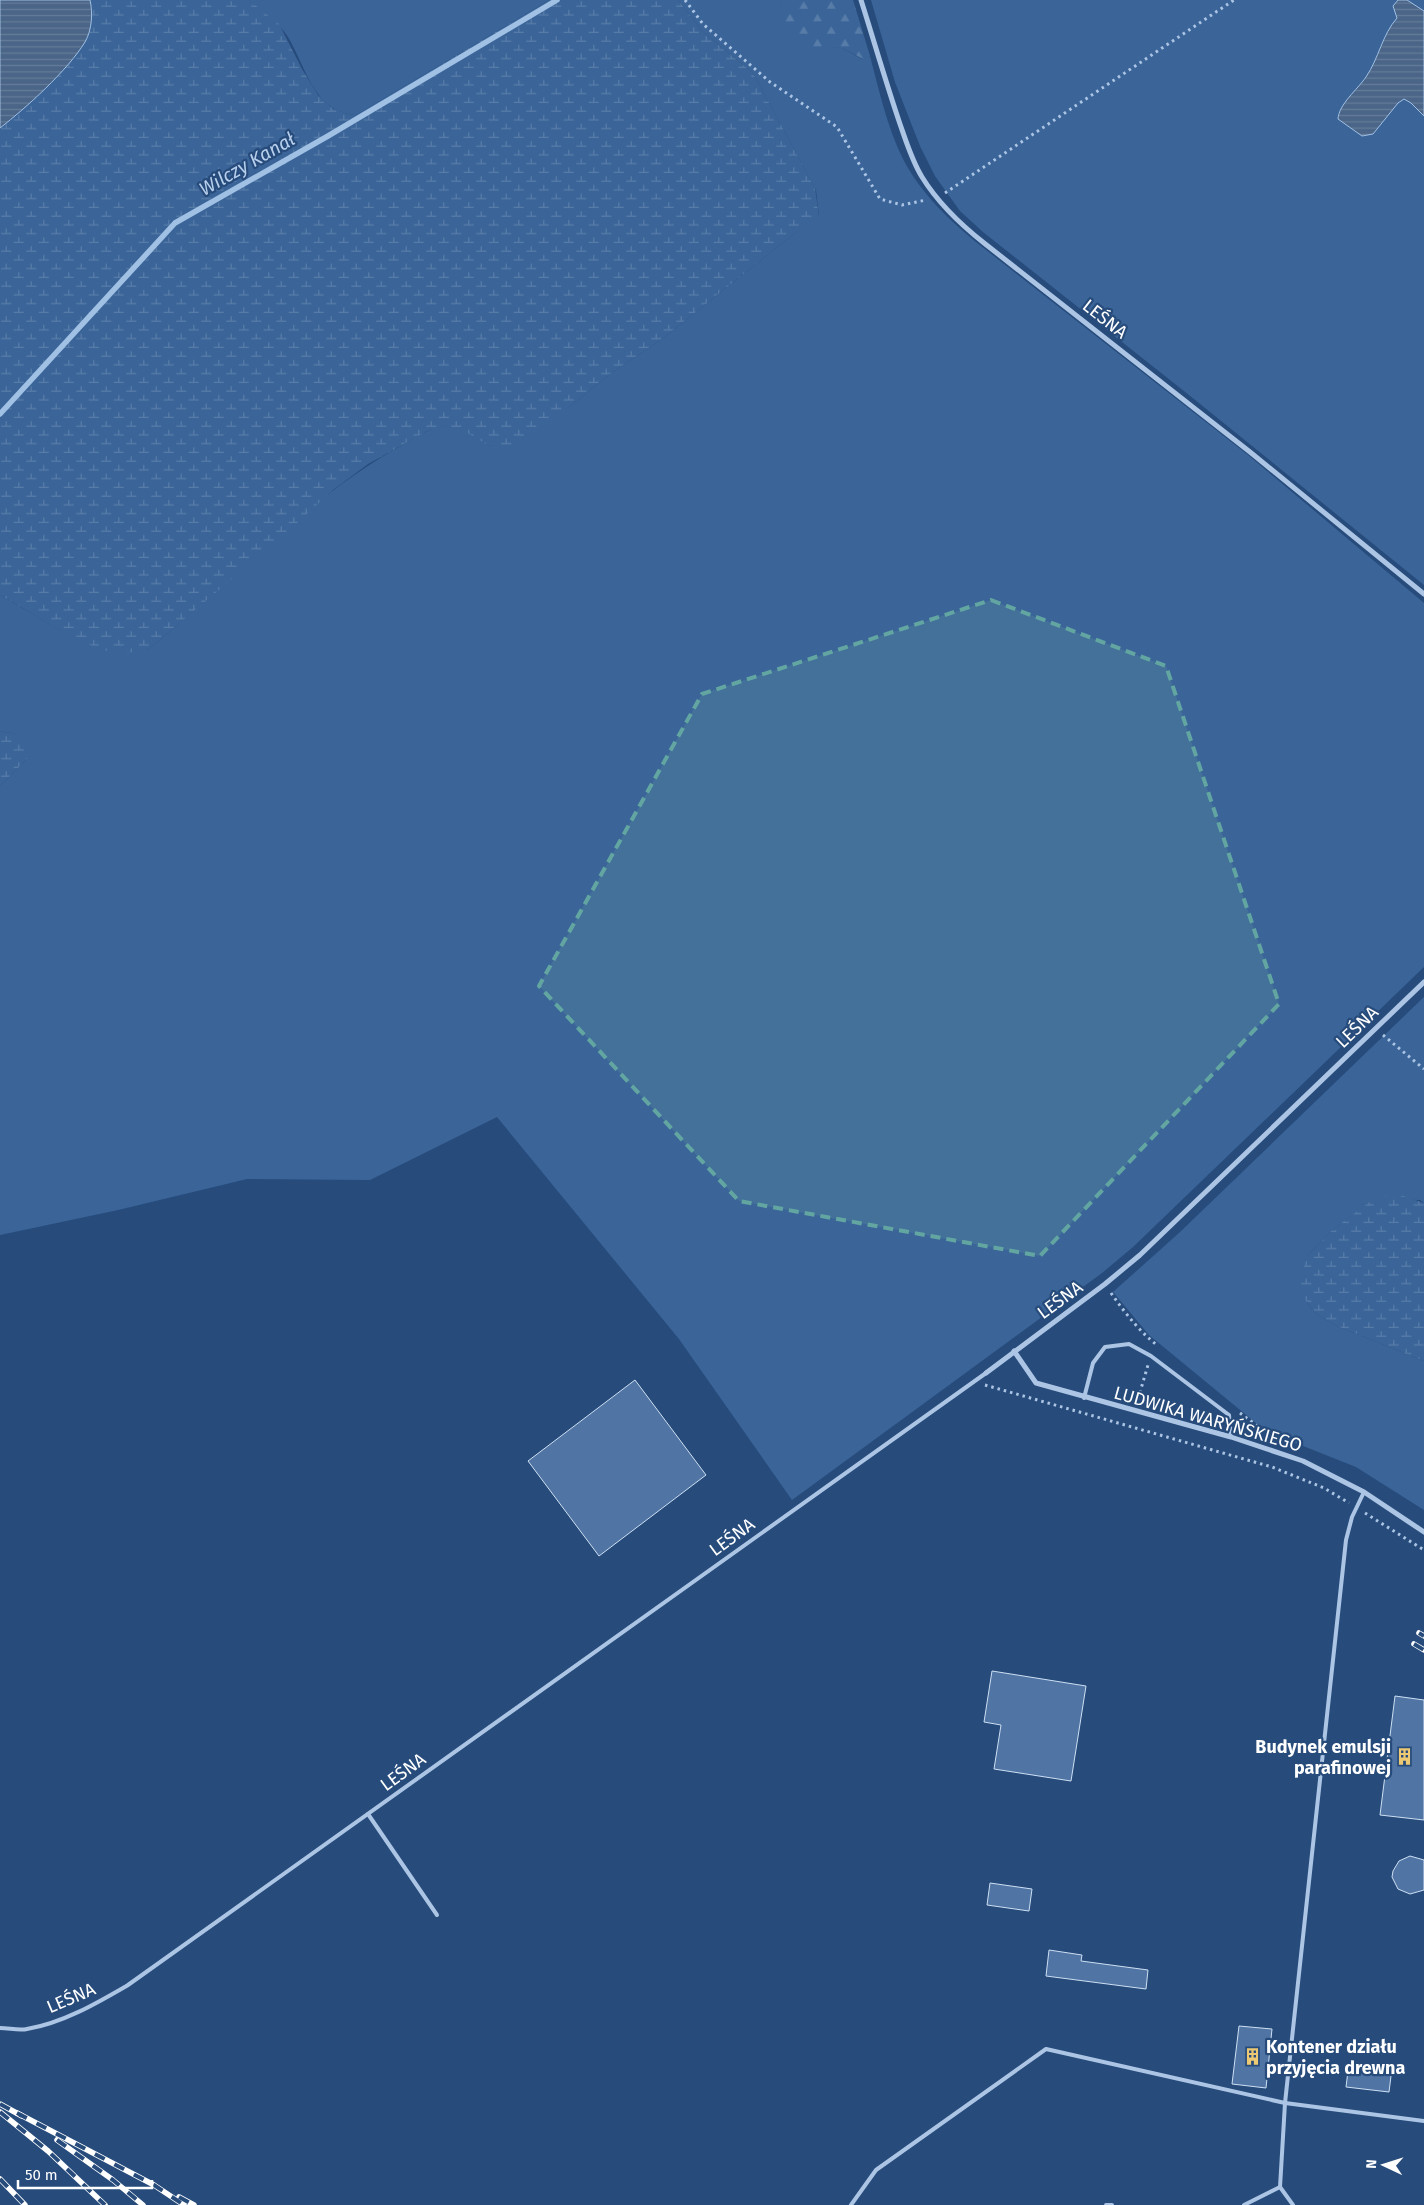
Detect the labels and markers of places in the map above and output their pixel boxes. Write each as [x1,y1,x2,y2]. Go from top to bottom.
place label: Budynek emulsji parafinowej [1255,1736,1391,1779]
building icon: Budynek emulsji parafinowej [1395,1747,1415,1767]
place label: Kontener działu przyjęcia drewna [1266,2036,1405,2079]
building icon: Kontener działu przyjęcia drewna [1242,2047,1262,2067]

